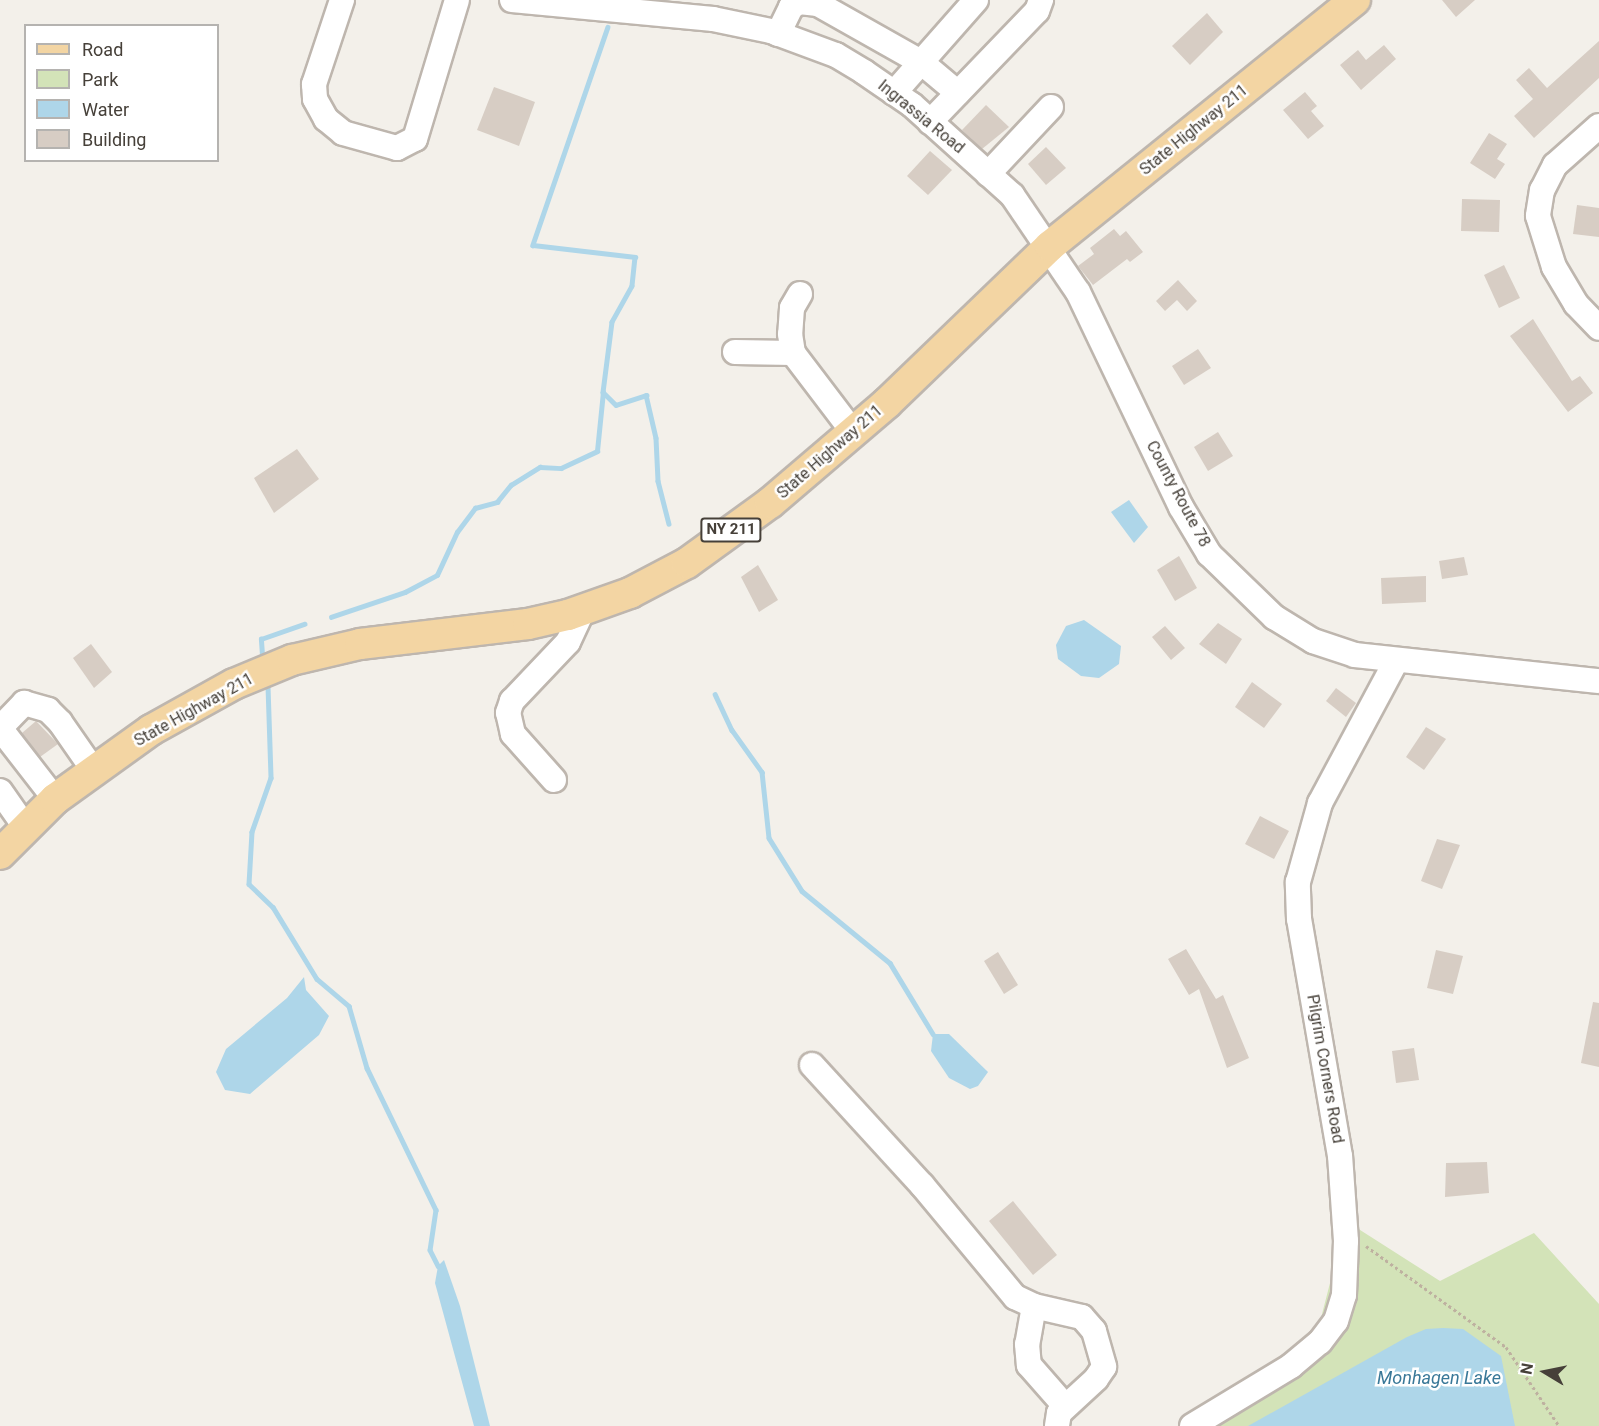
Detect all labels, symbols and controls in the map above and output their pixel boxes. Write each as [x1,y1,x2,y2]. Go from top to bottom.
legend [24,24,219,162]
text: Road [82,39,123,60]
text: Park [82,69,118,90]
street label: Ingrassia Road [874,76,968,158]
street label: State Highway 211 [1136,81,1252,179]
text: Water [82,99,129,120]
text: Building [82,129,146,150]
street label: State Highway 211 [773,401,887,503]
street label: County Route 78 [1142,438,1214,550]
road number: NY 211 [700,518,762,542]
street label: State Highway 211 [131,669,257,751]
street label: Pilgrim Corners Road [1302,993,1348,1145]
north arrow [1515,1342,1575,1402]
text: N [1516,1362,1537,1376]
water label: Monhagen Lake [1377,1367,1501,1389]

